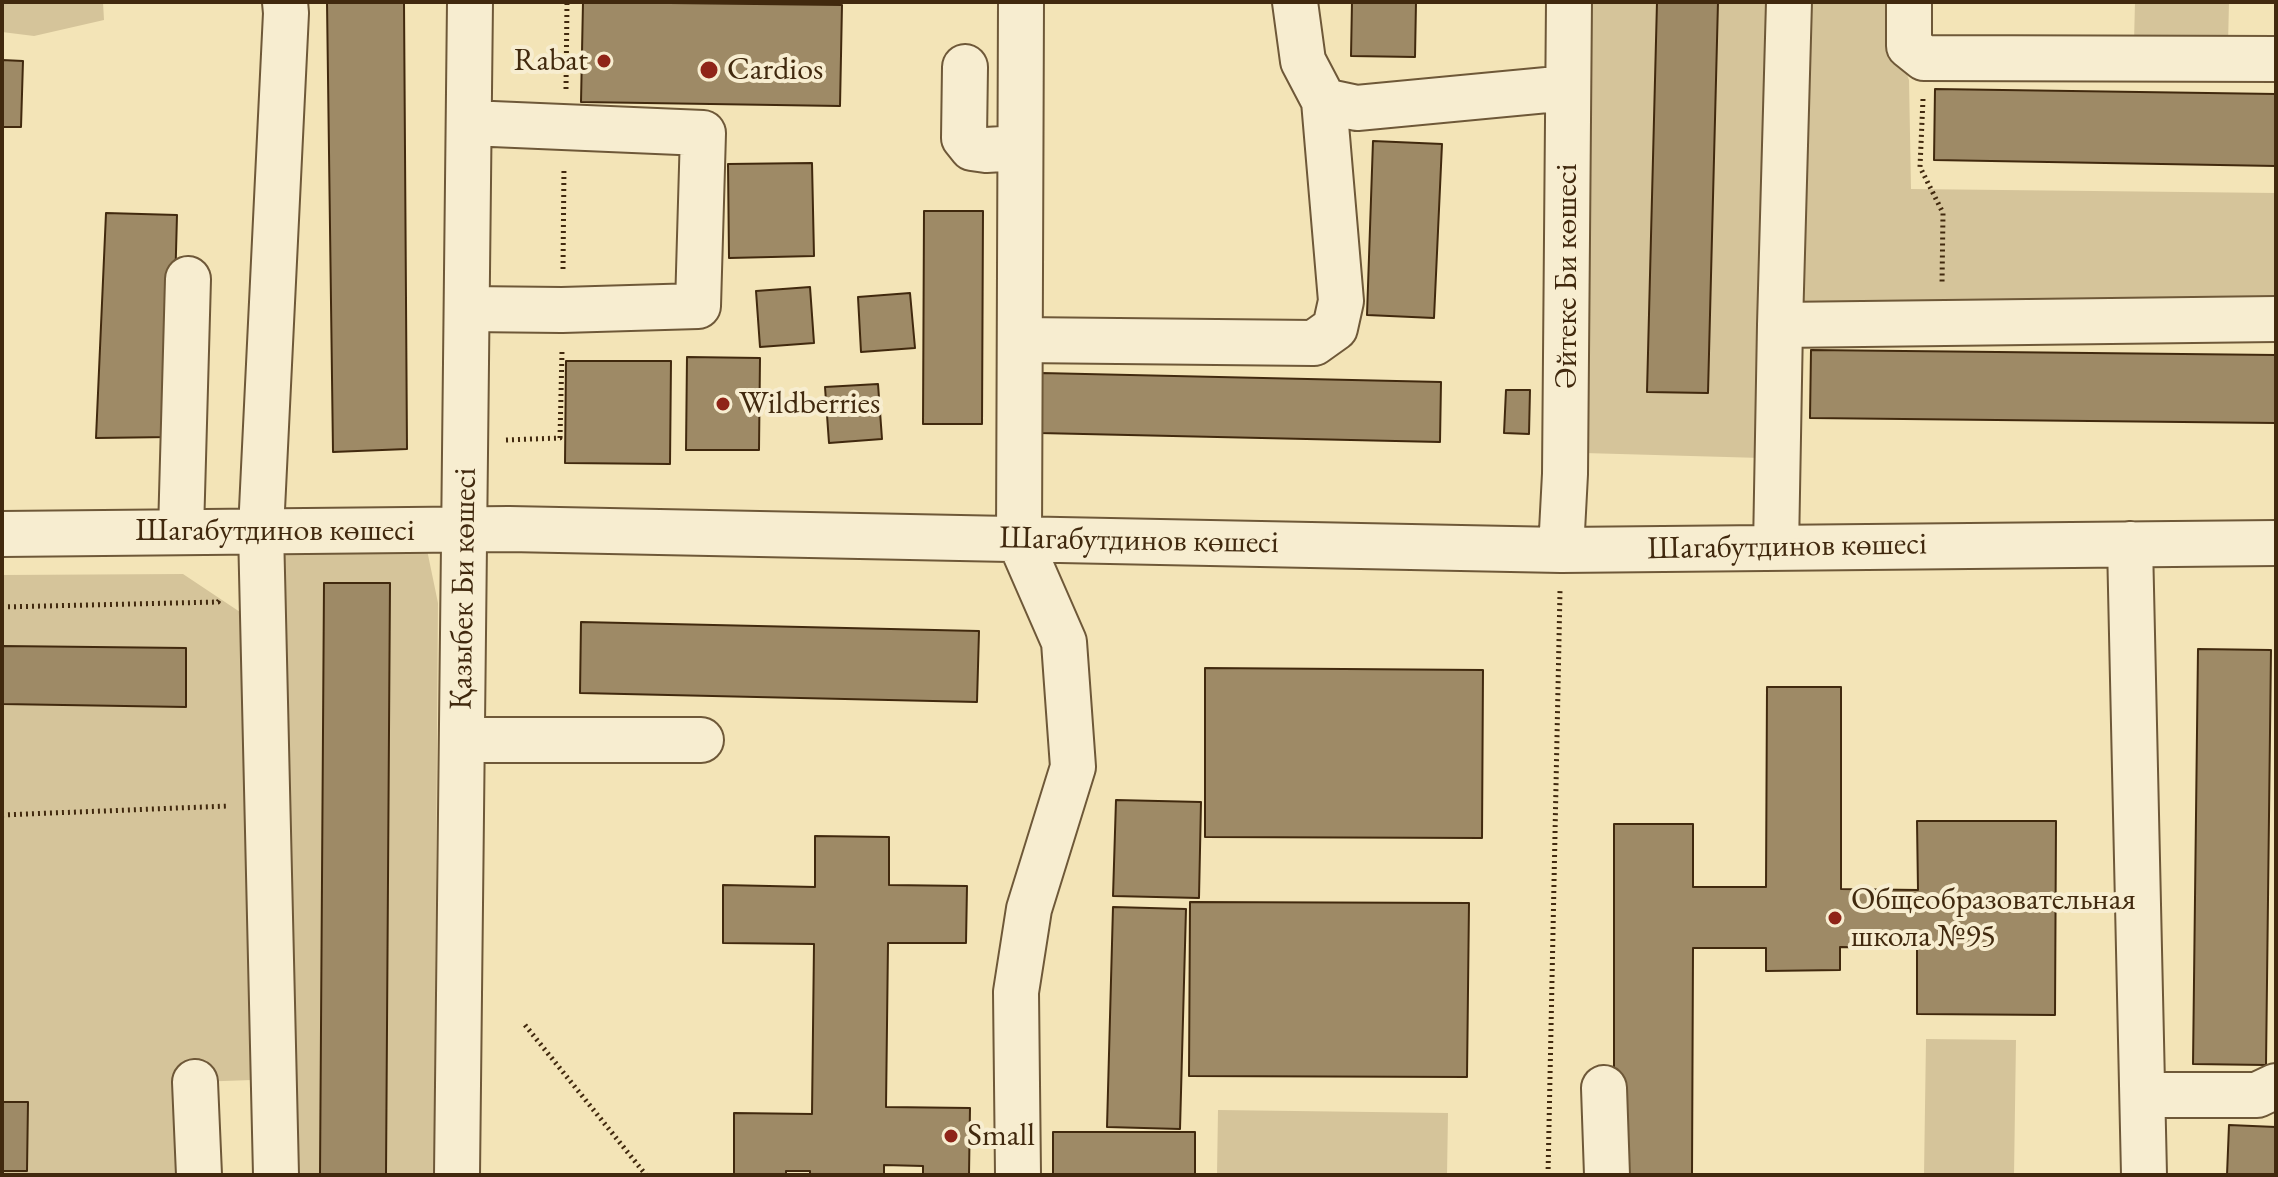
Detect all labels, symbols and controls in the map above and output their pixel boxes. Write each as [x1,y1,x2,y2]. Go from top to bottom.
place label: Rabat [514,42,588,80]
place label: Cardios [727,51,823,89]
marker: Rabat [595,52,613,70]
marker: Cardios [698,59,720,81]
street label: Әйтеке Би көшесі [1548,163,1586,389]
place label: Wildberries [739,385,880,423]
marker: Wildberries [714,395,732,413]
street label: Қазыбек Би көшесі [443,467,485,711]
street label: Шагабутдинов көшесі [135,512,415,550]
street label: Шагабутдинов көшесі [999,519,1279,563]
street label: Шагабутдинов көшесі [1647,525,1927,569]
place label: Общеобразовательная школа №95 [1851,881,2136,956]
marker: Общеобразовательная школа №95 [1826,909,1844,927]
place label: Small [967,1117,1035,1155]
marker: Small [942,1127,960,1145]

